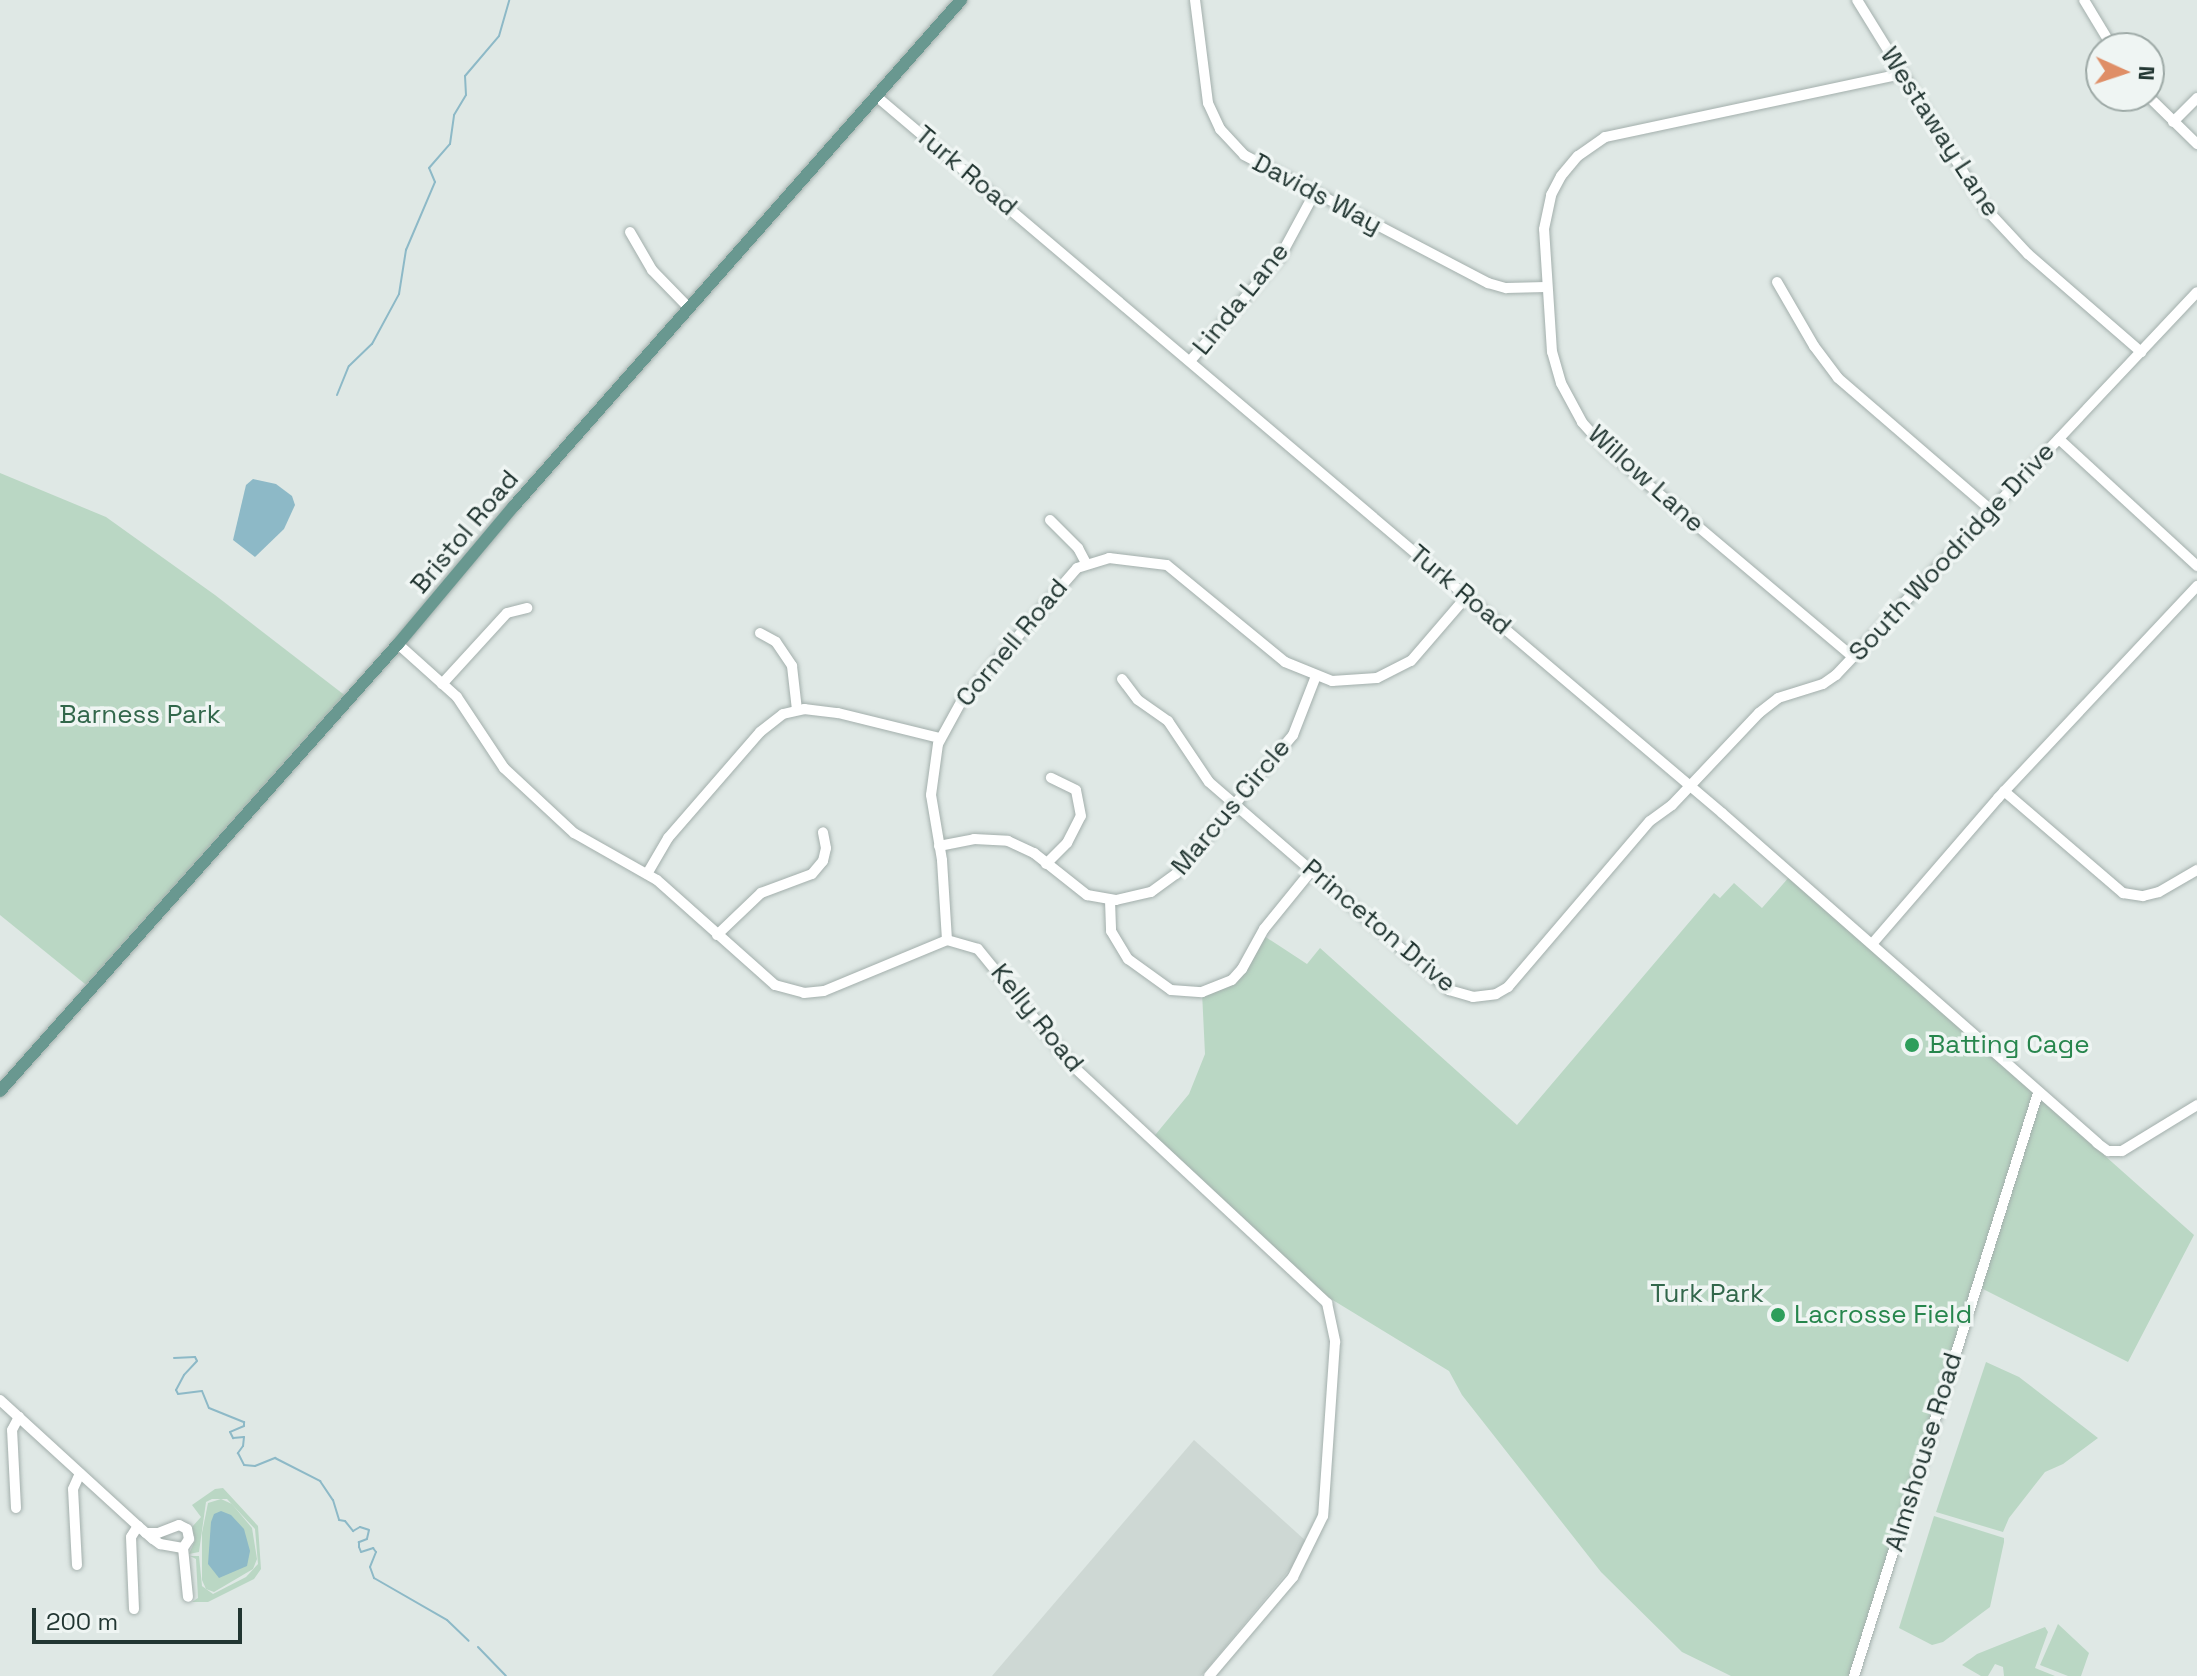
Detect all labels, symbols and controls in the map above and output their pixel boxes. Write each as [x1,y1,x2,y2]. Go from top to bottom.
north arrow [2085,32,2165,112]
street label: Westaway Lane [1874,41,2006,223]
text: N [2133,65,2161,81]
street label: Turk Road [909,119,1023,223]
street label: Davids Way [1247,147,1387,241]
street label: Linda Lane [1186,237,1296,361]
street label: Willow Lane [1581,419,1711,539]
street label: South Woodridge Drive [1842,436,2062,668]
street label: Bristol Road [404,464,526,600]
street label: Turk Road [1403,538,1517,642]
street label: Cornell Road [950,573,1074,713]
park label: Barness Park [59,699,221,731]
street label: Marcus Circle [1165,733,1297,881]
street label: Princeton Drive [1296,853,1462,999]
street label: Kelly Road [984,958,1090,1078]
place label: Batting Cage [1928,1029,2090,1061]
marker: Batting Cage [1903,1036,1921,1054]
park label: Turk Park [1650,1278,1764,1310]
place label: Lacrosse Field [1794,1299,1972,1331]
marker: Lacrosse Field [1769,1306,1787,1324]
street label: Almshouse Road [1879,1349,1969,1555]
scale bar [36,1592,246,1642]
text: 200 m [46,1606,118,1637]

